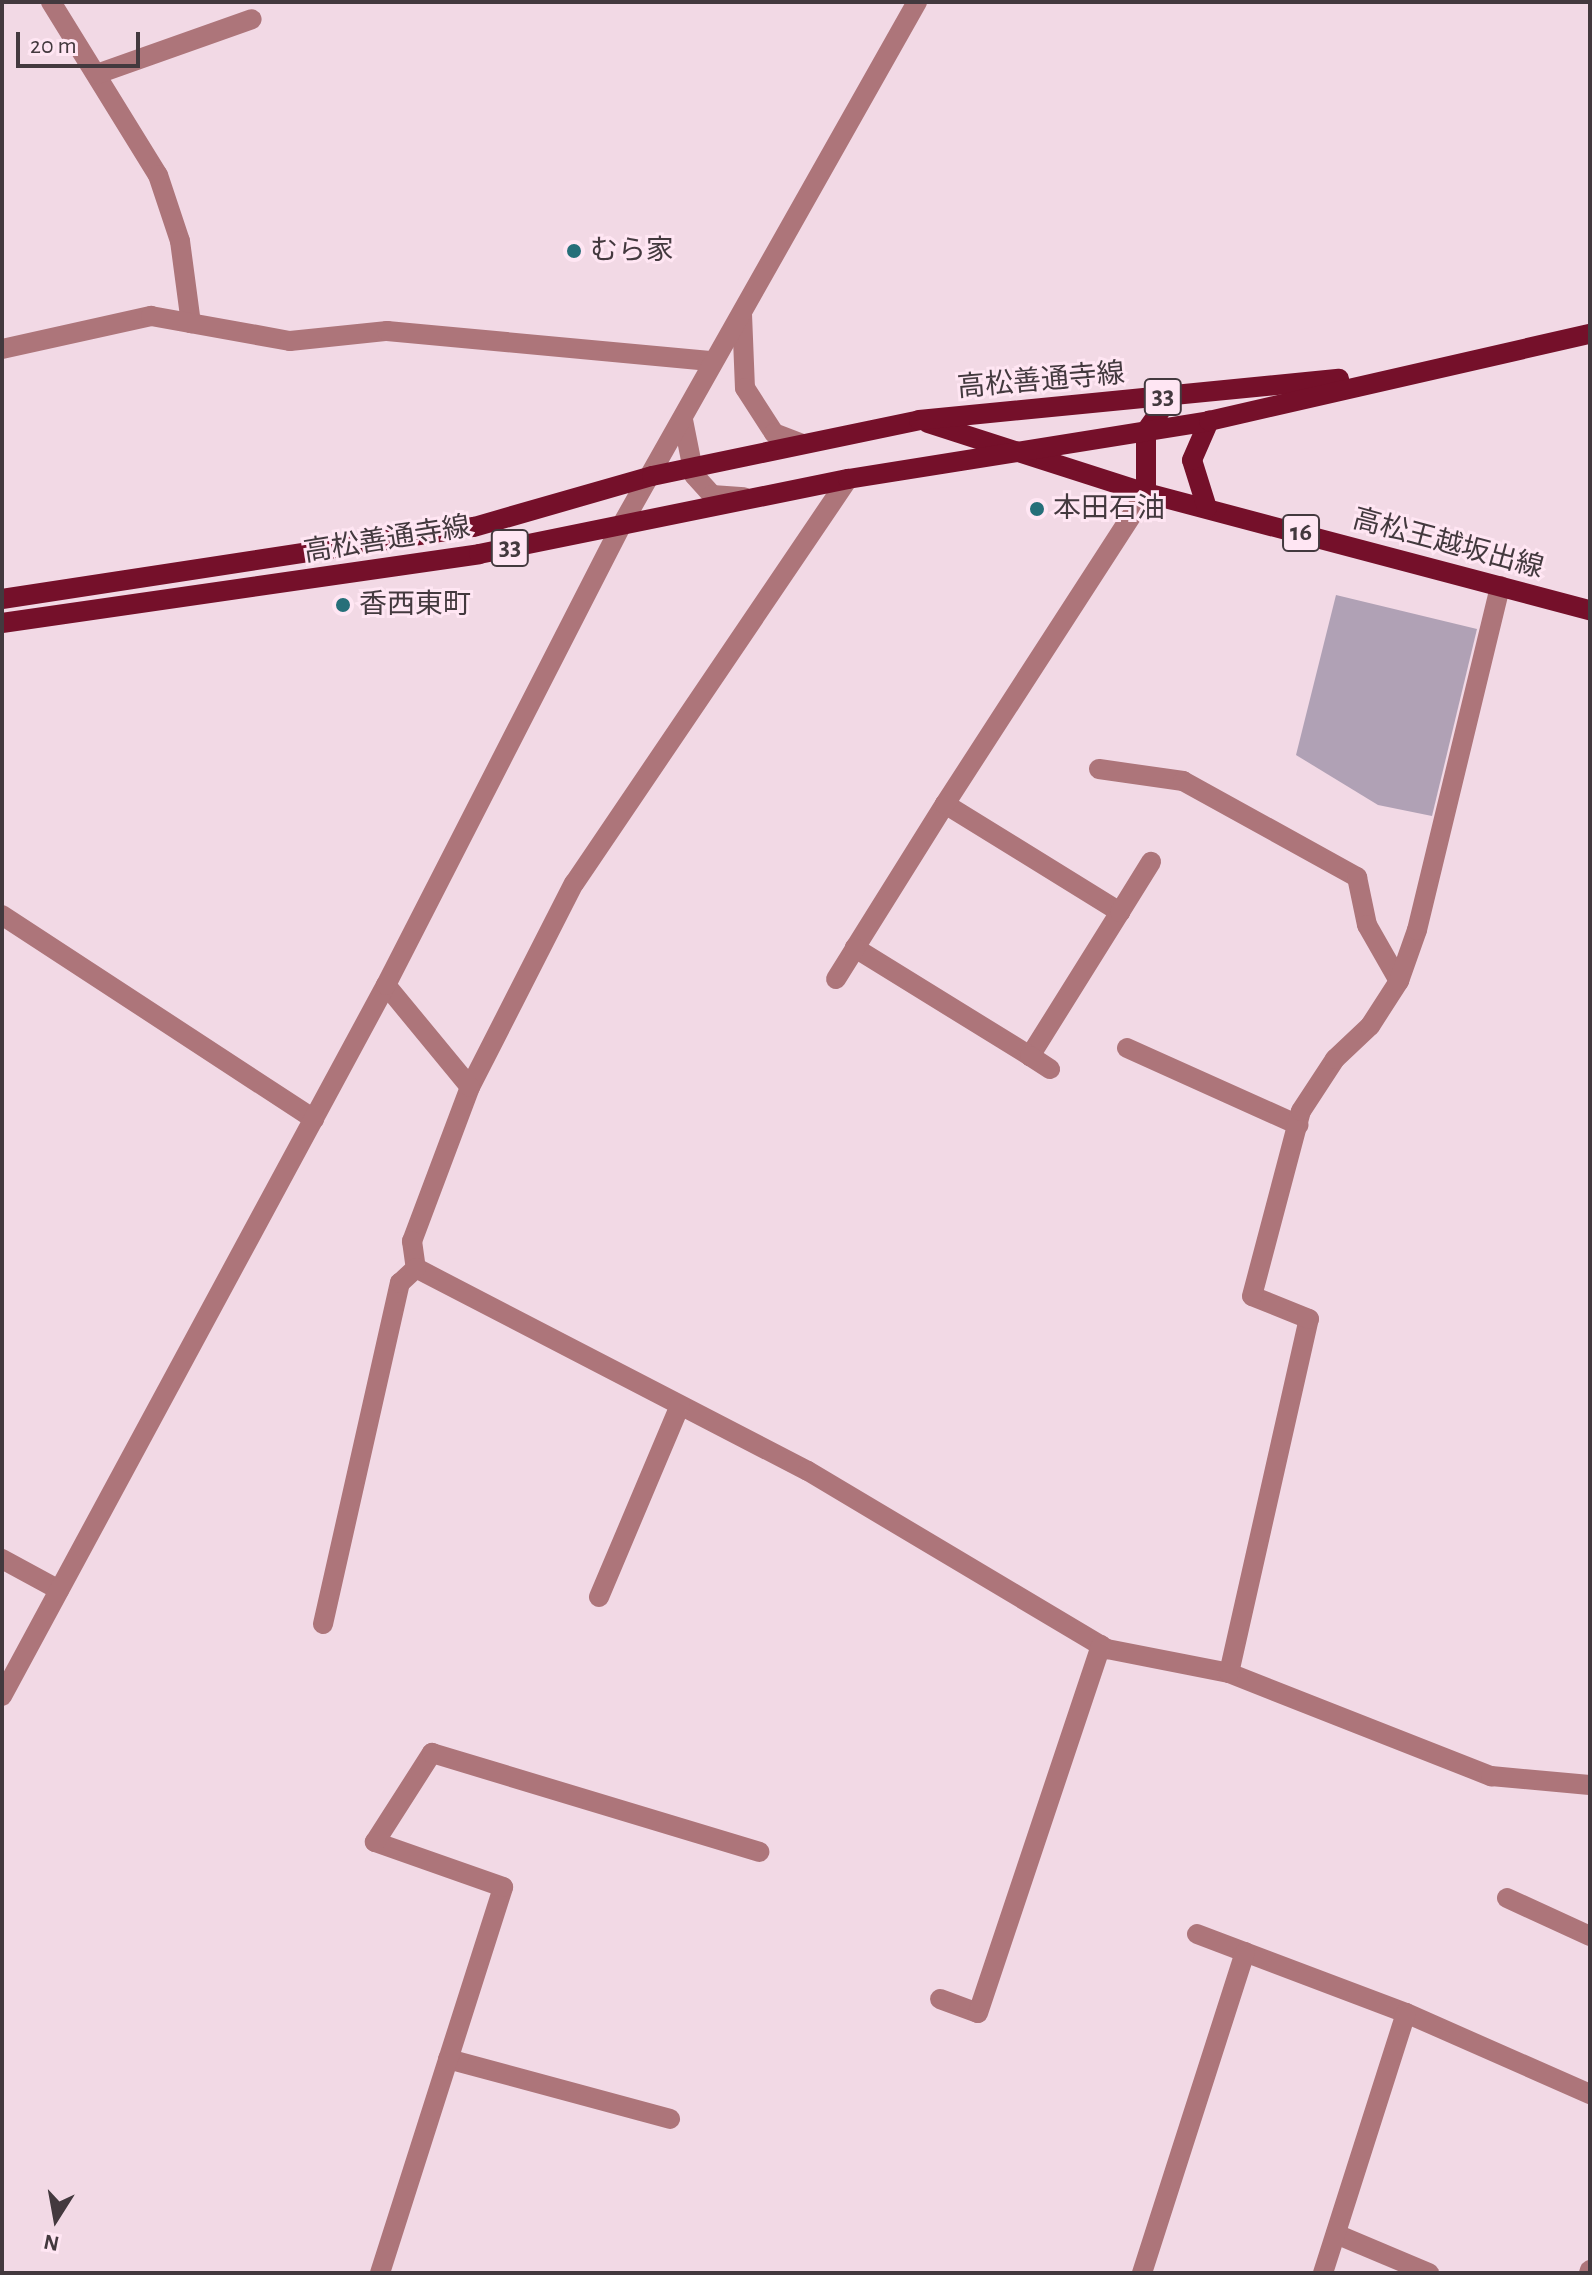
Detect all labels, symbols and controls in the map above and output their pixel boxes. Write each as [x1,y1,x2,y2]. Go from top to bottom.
scale bar [20,16,144,66]
text: 20 m [30,34,77,58]
place label: むら家 [590,234,674,268]
marker: むら家 [565,242,583,260]
street label: 高松善通寺線 [956,357,1126,405]
road number: 33 [1143,375,1183,419]
place label: 本田石油 [1053,492,1165,526]
marker: 本田石油 [1028,500,1046,518]
street label: 高松王越坂出線 [1349,502,1547,586]
street label: 高松善通寺線 [301,510,473,570]
road number: 16 [1281,511,1321,555]
road number: 33 [490,526,530,570]
place label: 香西東町 [359,588,471,622]
marker: 香西東町 [334,596,352,614]
north arrow [16,2179,96,2259]
text: N [42,2230,61,2255]

